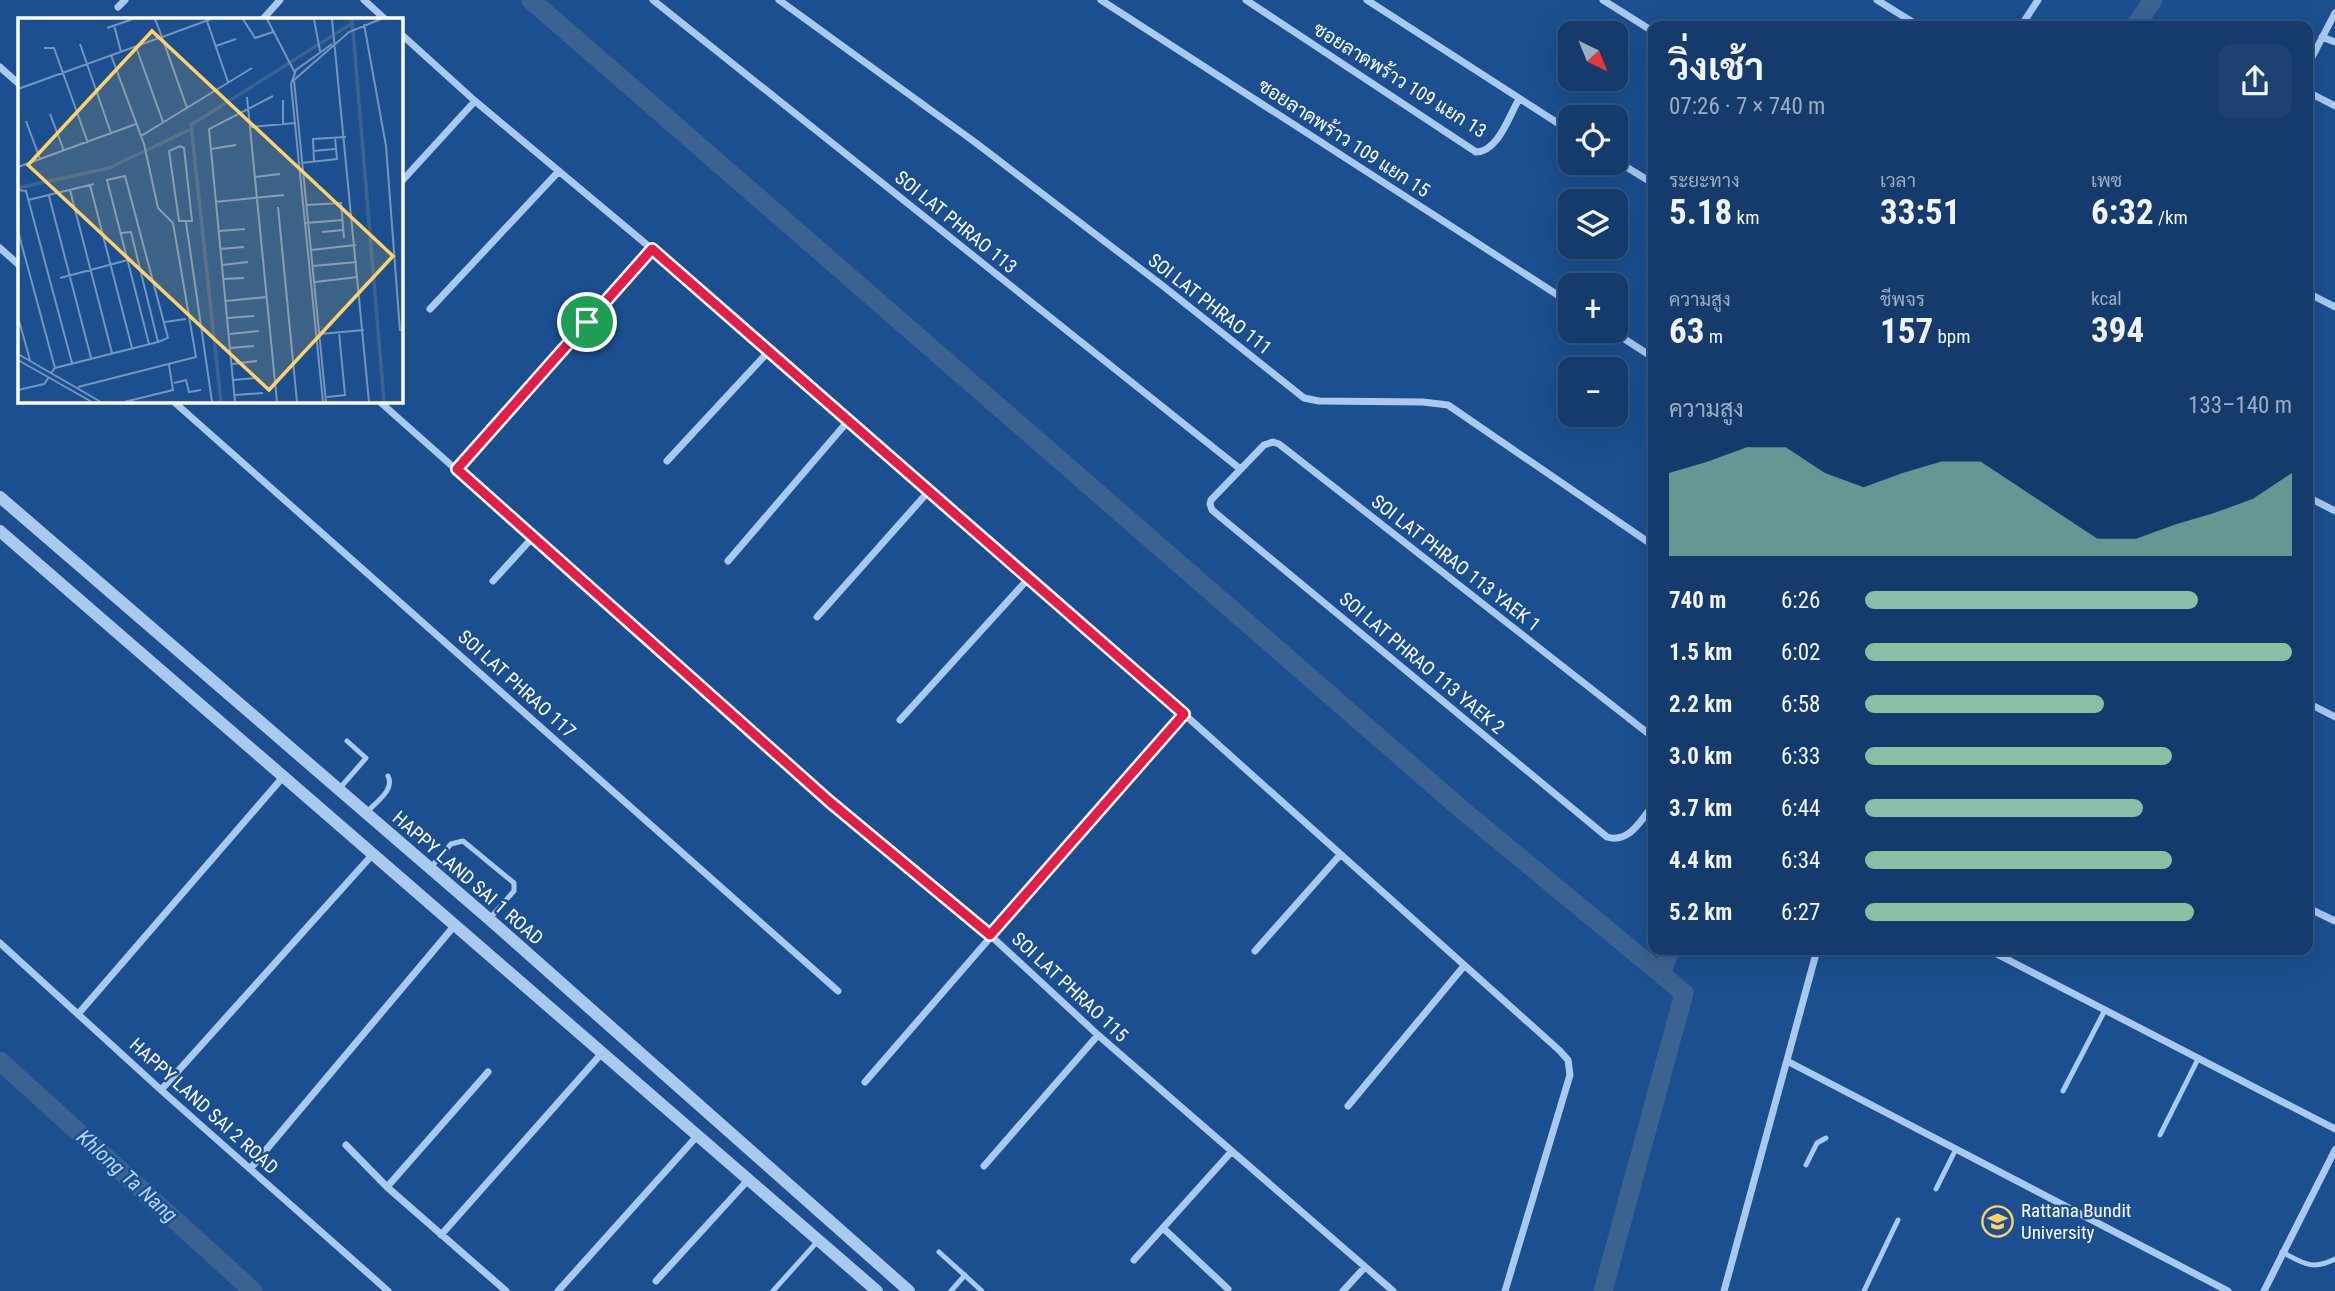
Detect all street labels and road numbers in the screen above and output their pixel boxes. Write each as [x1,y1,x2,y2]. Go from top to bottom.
street label: ซอยลาดพร้าว 109 แยก 13 [1309,17,1491,143]
street label: ซอยลาดพร้าว 109 แยก 15 [1254,74,1434,202]
street label: SOI LAT PHRAO 113 [890,166,1022,278]
street label: SOI LAT PHRAO 111 [1144,249,1276,359]
street label: SOI LAT PHRAO 113 YAEK 1 [1367,490,1545,636]
street label: SOI LAT PHRAO 113 YAEK 2 [1335,587,1509,739]
street label: SOI LAT PHRAO 117 [453,625,581,743]
street label: HAPPY LAND SAI 1 ROAD [388,806,548,950]
street label: SOI LAT PHRAO 115 [1007,927,1133,1047]
street label: HAPPY LAND SAI 2 ROAD [125,1033,283,1179]

